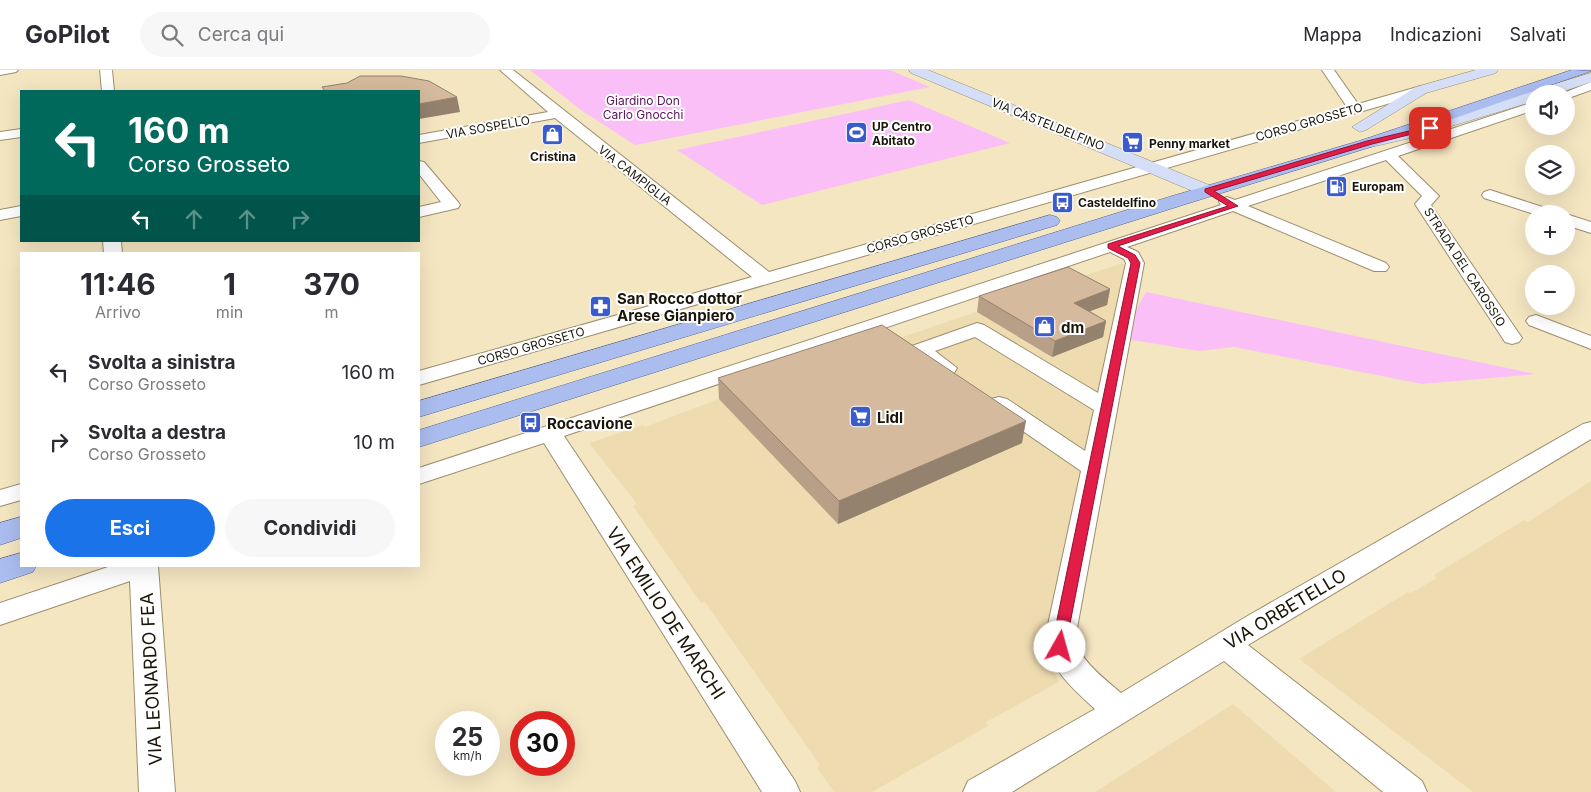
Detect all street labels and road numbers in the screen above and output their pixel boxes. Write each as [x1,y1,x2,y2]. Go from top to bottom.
street label: VIA CASTELDELFINO [989,94,1107,154]
street label: CORSO GROSSETO [1254,99,1364,145]
street label: VIA SOSPELLO [445,112,531,142]
street label: VIA CAMPIGLIA [595,142,675,208]
street label: STRADA DEL CAROSSIO [1421,205,1509,329]
street label: CORSO GROSSETO [865,211,975,257]
street label: CORSO GROSSETO [476,323,586,369]
street label: VIA EMILIO DE MARCHI [602,523,730,703]
street label: VIA ORBETELLO [1220,564,1350,654]
street label: VIA LEONARDO FEA [136,592,166,766]

